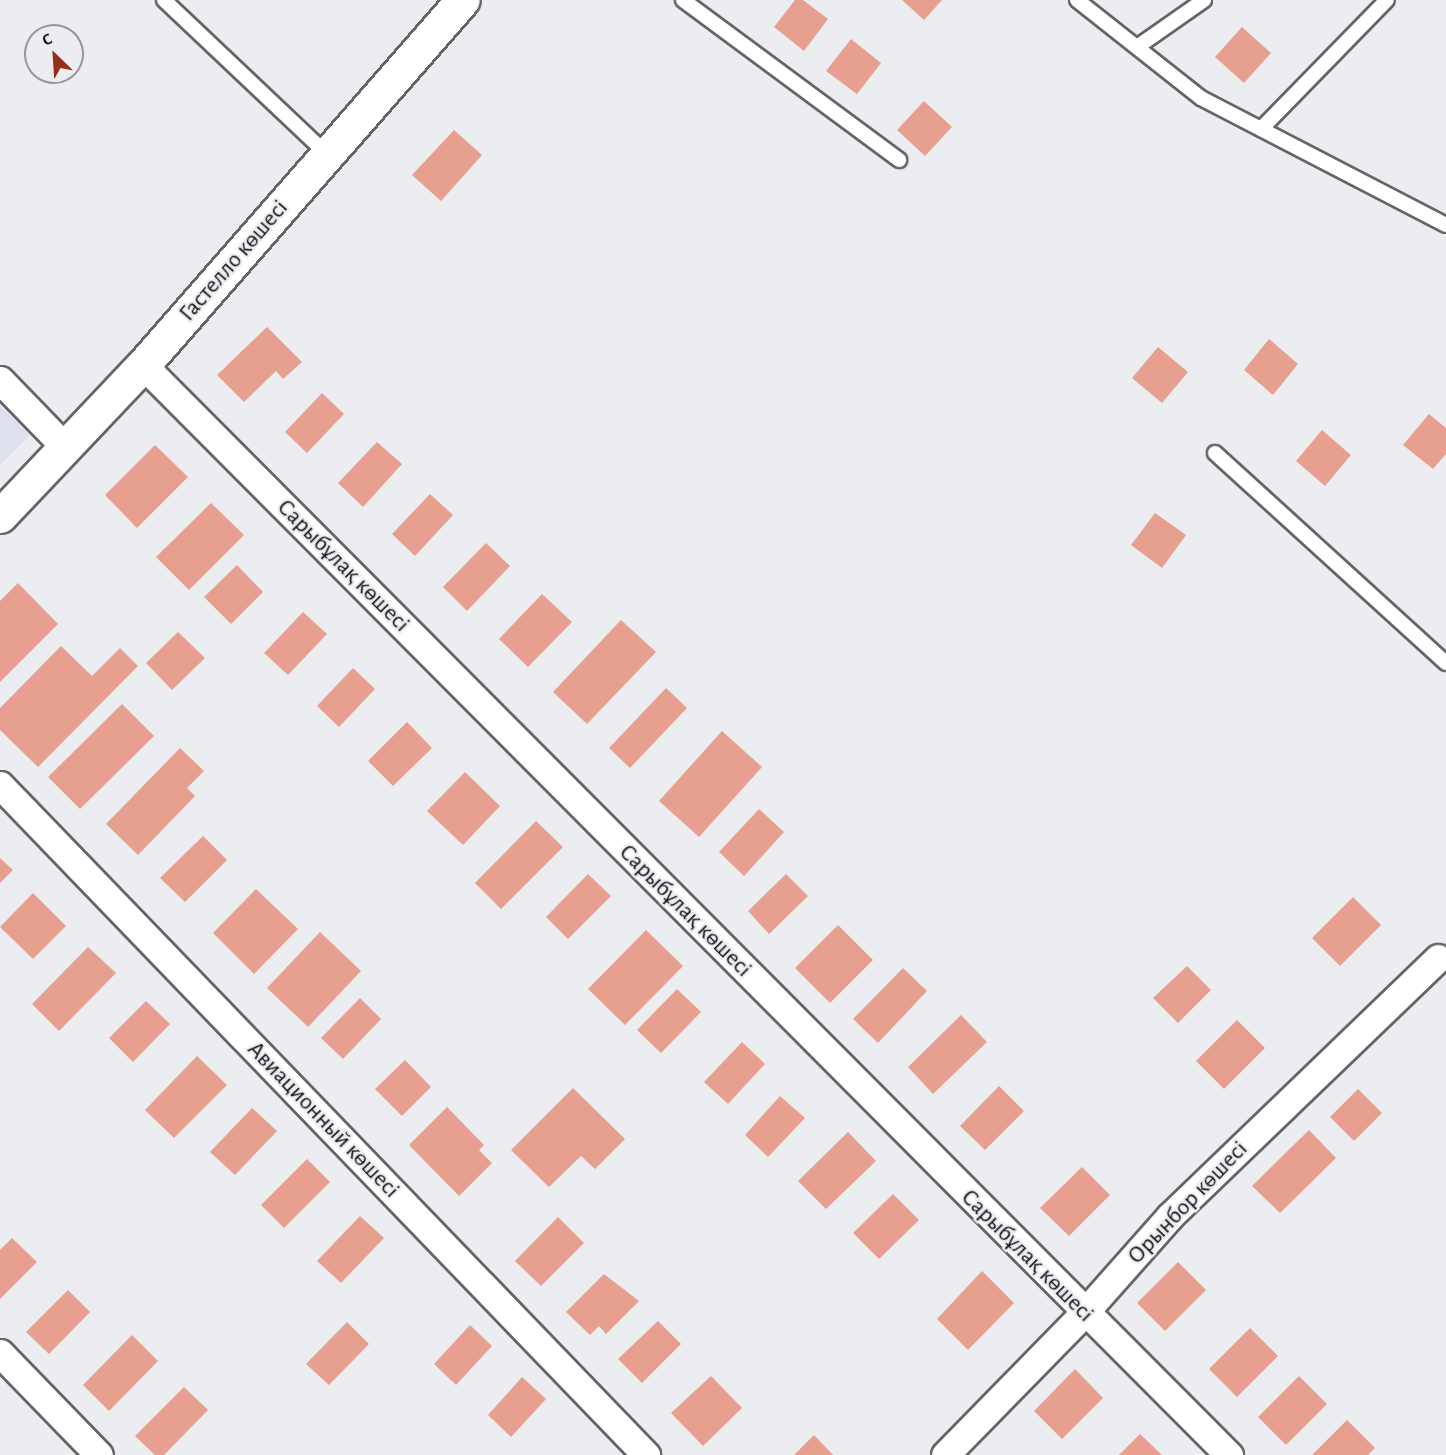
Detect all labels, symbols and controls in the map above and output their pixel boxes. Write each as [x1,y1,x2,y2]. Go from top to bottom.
north arrow [24,24,84,84]
text: С [40,30,55,49]
street label: Гастелло көшесі [173,194,295,328]
street label: Сарыбұлақ көшесі [270,493,416,639]
street label: Сарыбұлақ көшесі [612,838,758,984]
street label: Авиационный көшесі [241,1036,405,1204]
street label: Орынбор көшесі [1122,1135,1254,1271]
street label: Сарыбұлақ көшесі [954,1183,1100,1329]

